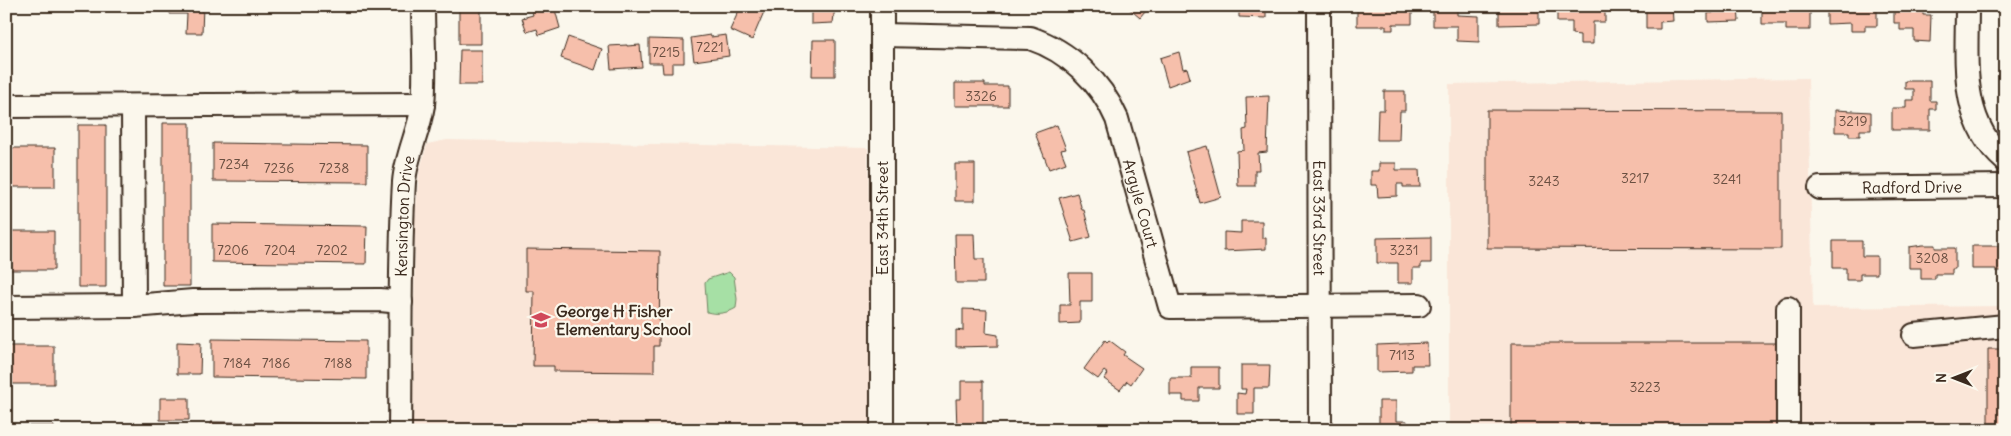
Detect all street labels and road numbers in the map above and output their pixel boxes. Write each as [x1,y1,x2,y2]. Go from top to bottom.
street label: Kensington Drive [391,153,419,277]
street label: Argyle Court [1119,157,1163,251]
street label: East 34th Street [872,160,892,275]
street label: East 33rd Street [1309,160,1330,276]
street label: Radford Drive [1862,176,1962,198]

